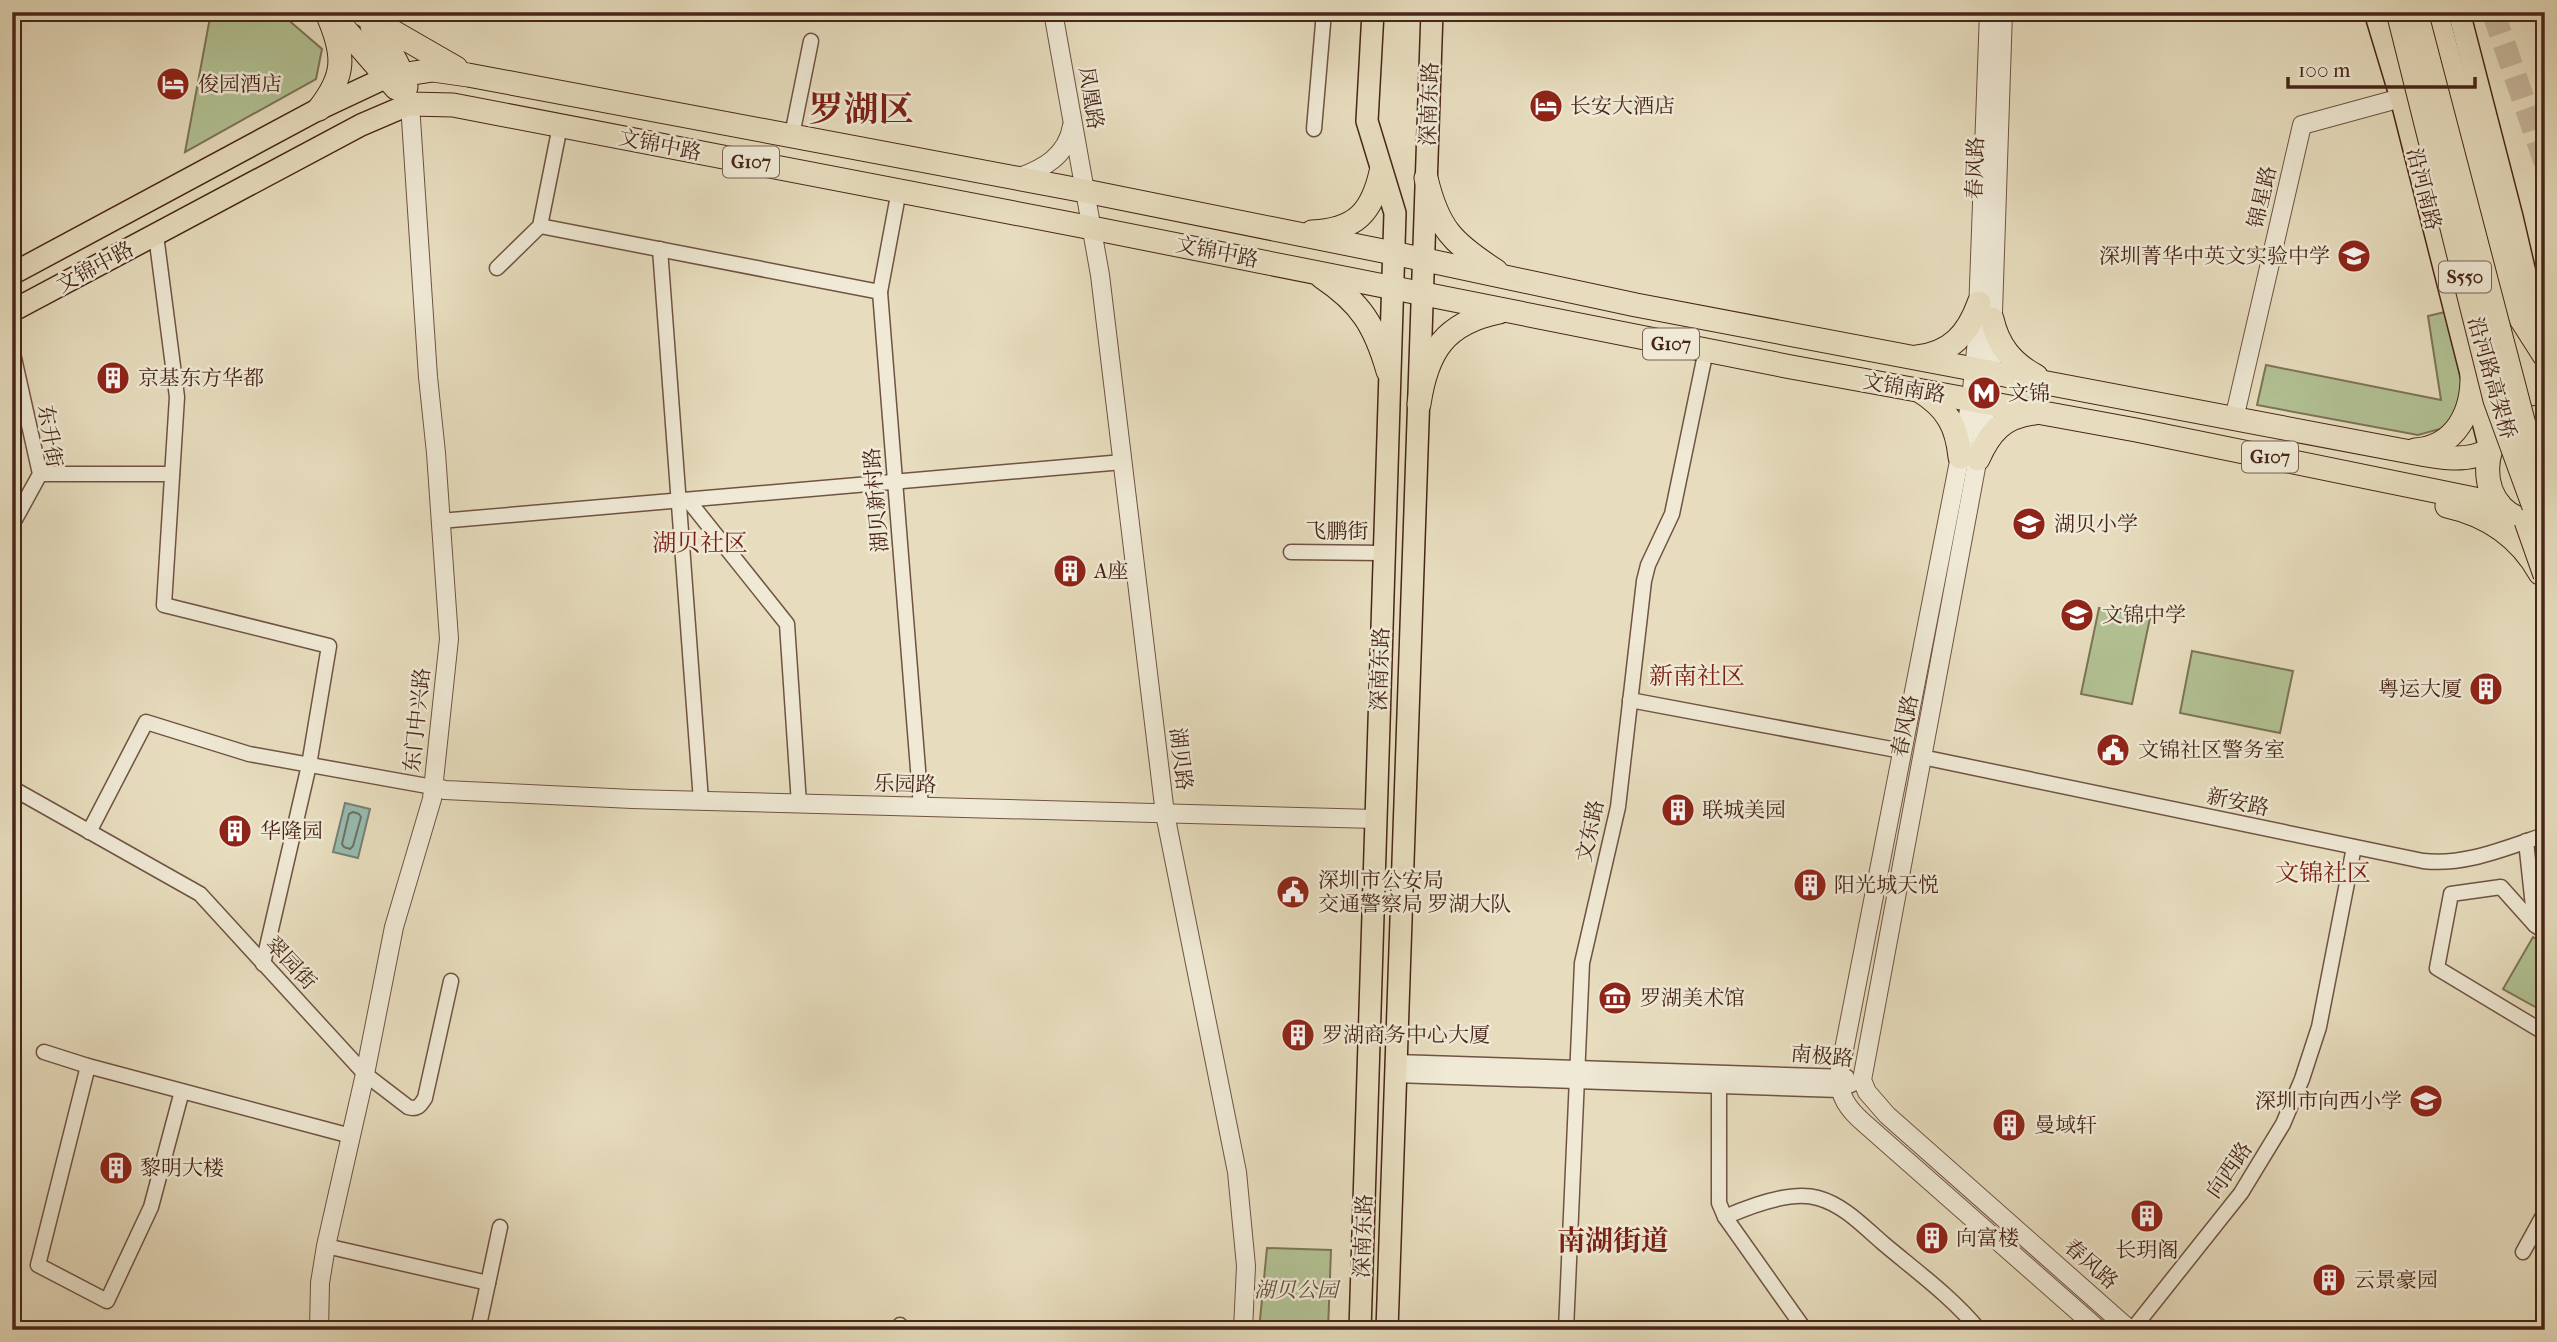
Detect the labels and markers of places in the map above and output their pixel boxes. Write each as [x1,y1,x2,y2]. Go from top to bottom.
hotel icon: 俊园酒店 [154,65,192,103]
place label: 俊园酒店 [198,72,282,96]
hotel icon: 长安大酒店 [1527,87,1565,125]
place label: 长安大酒店 [1570,94,1675,118]
school or university icon: 深圳菁华中英文实验中学 [2335,237,2373,275]
place label: 深圳菁华中英文实验中学 [2099,244,2330,268]
building icon: 京基东方华都 [94,359,132,397]
place label: 京基东方华都 [138,366,264,390]
metro station icon: 文锦 [1965,374,2003,412]
place label: 文锦 [2008,381,2050,405]
school or university icon: 湖贝小学 [2010,505,2048,543]
place label: 湖贝小学 [2054,512,2138,536]
building icon: A座 [1051,552,1089,590]
place label: A座 [1093,559,1129,583]
school or university icon: 文锦中学 [2058,596,2096,634]
place label: 文锦中学 [2102,603,2186,627]
building icon: 粤运大厦 [2467,670,2505,708]
place label: 粤运大厦 [2378,677,2462,701]
public building icon: 文锦社区警务室 [2094,731,2132,769]
place label: 文锦社区警务室 [2138,738,2285,762]
building icon: 联城美园 [1659,791,1697,829]
place label: 联城美园 [1702,798,1786,822]
building icon: 华隆园 [216,812,254,850]
place label: 华隆园 [260,819,323,843]
building icon: 阳光城天悦 [1791,866,1829,904]
place label: 深圳市公安局 交通警察局 罗湖大队 [1318,868,1512,916]
public building icon: 深圳市公安局 交通警察局 罗湖大队 [1274,873,1312,911]
place label: 阳光城天悦 [1834,873,1939,897]
museum icon: 罗湖美术馆 [1596,979,1634,1017]
place label: 罗湖美术馆 [1640,986,1745,1010]
building icon: 罗湖商务中心大厦 [1279,1016,1317,1054]
place label: 罗湖商务中心大厦 [1322,1023,1490,1047]
school or university icon: 深圳市向西小学 [2407,1082,2445,1120]
place label: 深圳市向西小学 [2255,1089,2402,1113]
building icon: 曼域轩 [1990,1106,2028,1144]
place label: 曼域轩 [2034,1113,2097,1137]
building icon: 黎明大楼 [97,1149,135,1187]
place label: 黎明大楼 [140,1156,224,1180]
building icon: 长玥阁 [2128,1197,2166,1235]
building icon: 向富楼 [1913,1219,1951,1257]
place label: 向富楼 [1956,1226,2019,1250]
place label: 长玥阁 [2116,1238,2179,1262]
building icon: 云景豪园 [2310,1261,2348,1299]
place label: 云景豪园 [2354,1268,2438,1292]

